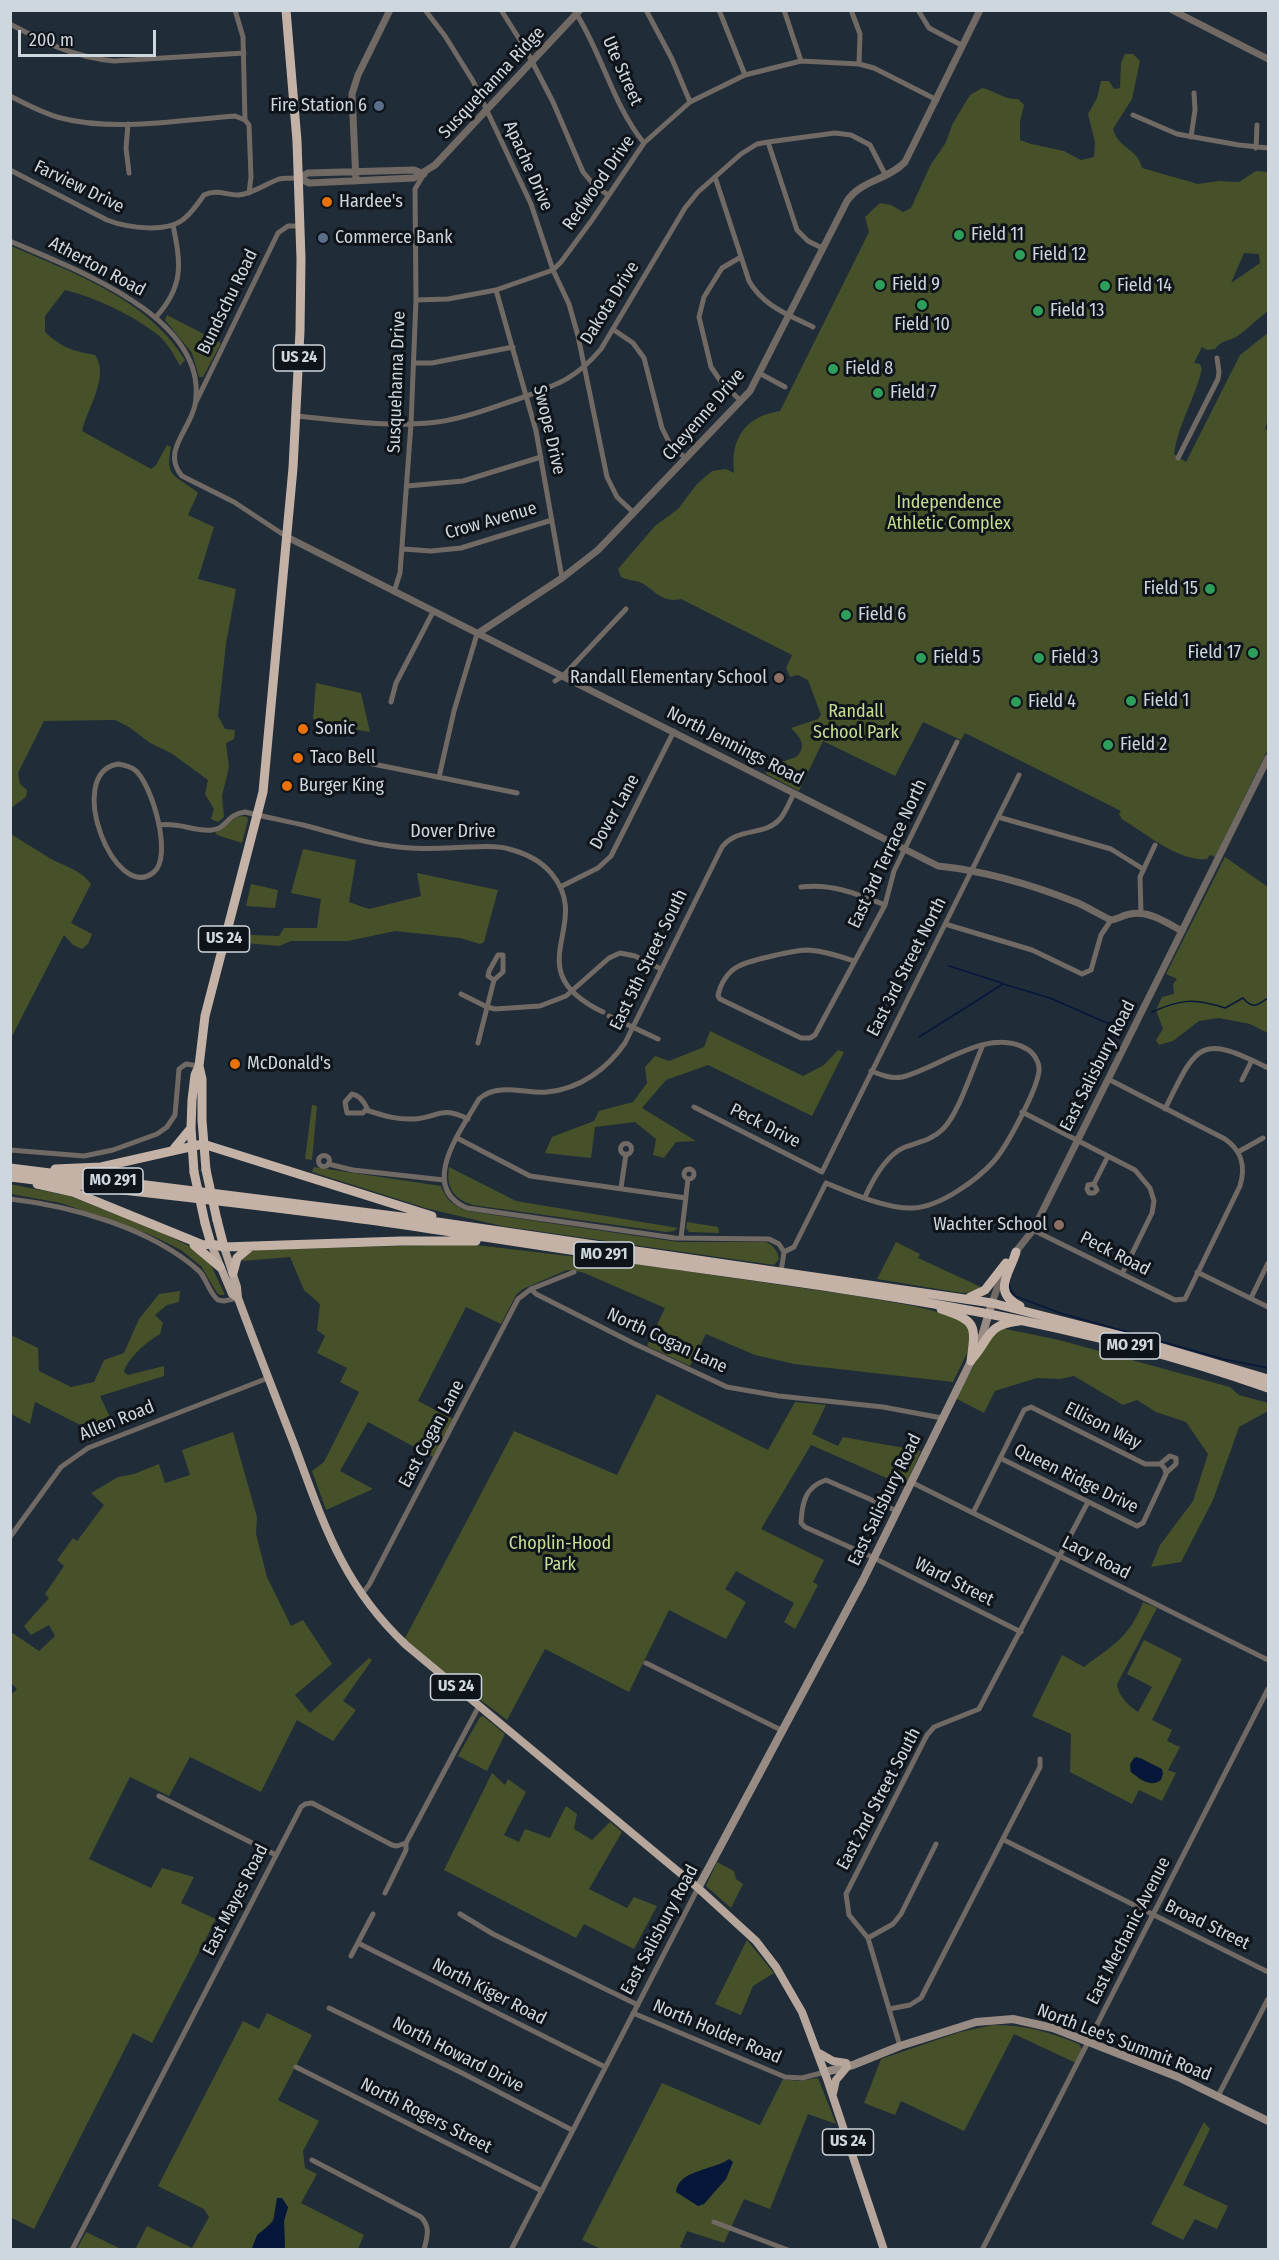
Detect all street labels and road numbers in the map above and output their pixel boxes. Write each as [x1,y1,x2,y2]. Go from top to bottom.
street label: Susquehanna Ridge [435,22,549,144]
street label: Ute Street [597,33,647,109]
street label: Apache Drive [499,118,557,214]
street label: Redwood Drive [558,131,640,235]
street label: Farview Drive [30,156,128,218]
street label: Atherton Road [45,233,149,301]
street label: Bundschu Road [193,246,263,358]
street label: Dakota Drive [576,258,644,348]
street label: Susquehanna Drive [384,310,410,454]
road number: US 24 [274,345,324,371]
street label: Cheyenne Drive [658,365,750,465]
street label: Swope Drive [528,383,570,477]
street label: Crow Avenue [443,498,539,544]
street label: North Jennings Road [663,702,807,790]
street label: Dover Lane [586,771,644,853]
street label: East 3rd Terrace North [844,776,932,932]
street label: Dover Drive [410,821,496,843]
street label: East 5th Street South [606,886,692,1034]
street label: East 3rd Street North [863,894,951,1040]
road number: US 24 [198,926,250,952]
street label: East Salisbury Road [1056,997,1140,1135]
street label: Peck Drive [726,1099,804,1153]
road number: MO 291 [83,1168,143,1194]
street label: Peck Road [1077,1227,1153,1281]
road number: MO 291 [574,1242,634,1268]
street label: North Cogan Lane [603,1304,731,1378]
road number: MO 291 [1100,1333,1160,1359]
street label: East Cogan Lane [395,1377,469,1491]
street label: Allen Road [76,1396,158,1446]
street label: Ellison Way [1061,1398,1145,1454]
street label: East Salisbury Road [844,1431,926,1569]
street label: Queen Ridge Drive [1010,1440,1142,1518]
street label: Lacy Road [1058,1532,1134,1584]
street label: Ward Street [911,1553,997,1611]
road number: US 24 [430,1674,482,1700]
street label: East 2nd Street South [832,1724,926,1874]
street label: East Mayes Road [199,1841,273,1959]
street label: East Mechanic Avenue [1082,1854,1176,2008]
street label: East Salisbury Road [617,1861,703,1999]
street label: Broad Street [1161,1895,1253,1955]
street label: North Kiger Road [428,1954,550,2030]
street label: North Holder Road [649,1995,785,2069]
street label: North Lee's Summit Road [1034,2000,1214,2086]
street label: North Howard Drive [389,2013,527,2097]
street label: North Rogers Street [357,2074,495,2158]
road number: US 24 [822,2129,874,2155]

